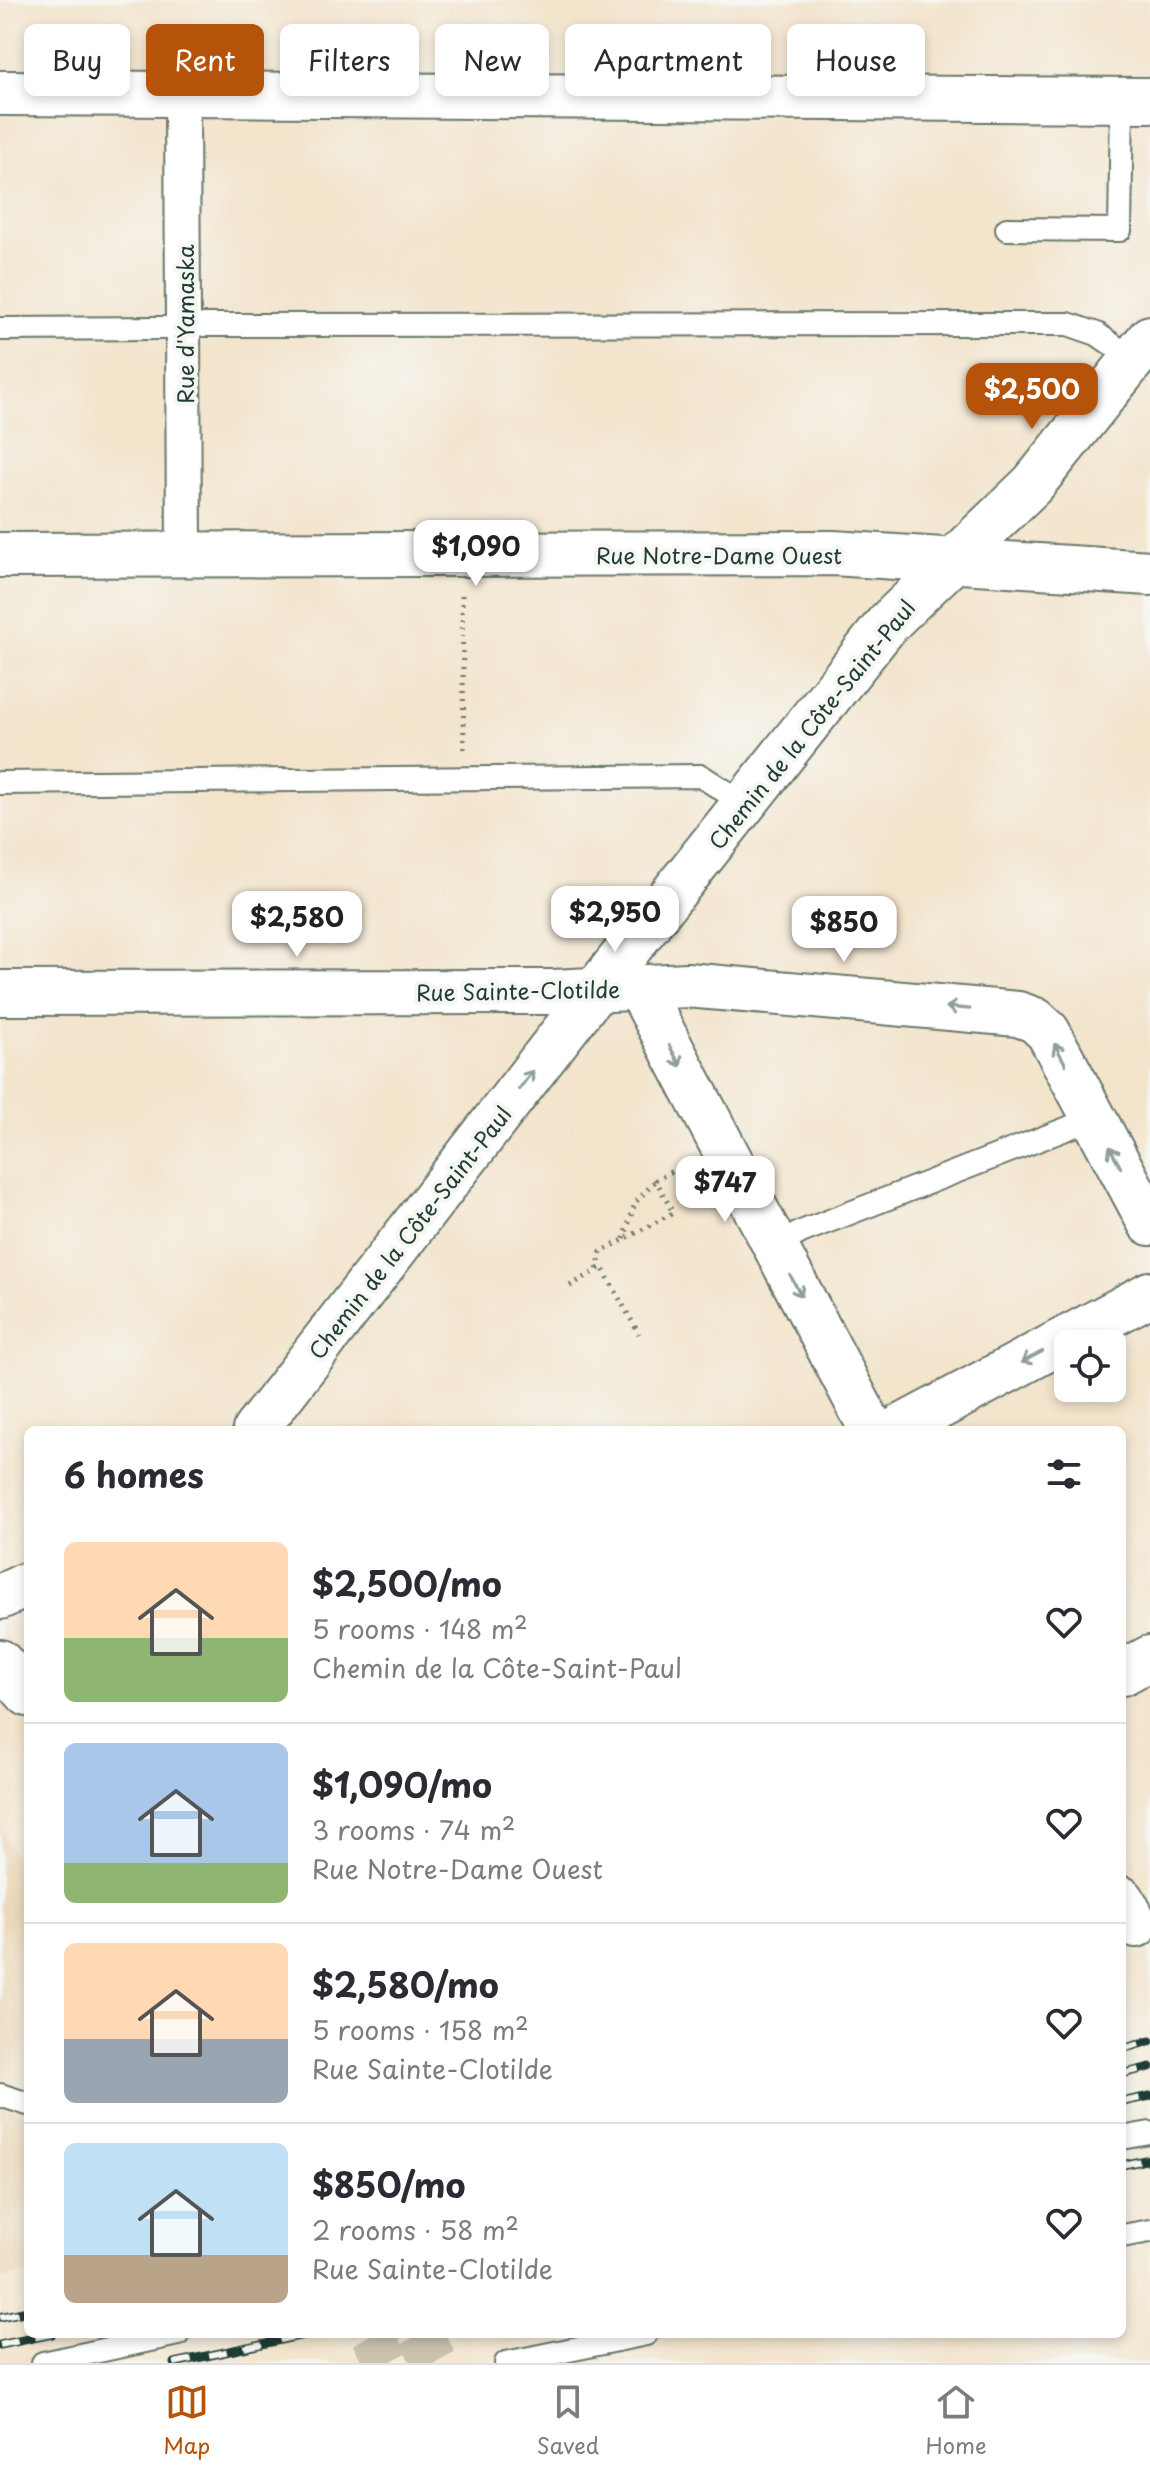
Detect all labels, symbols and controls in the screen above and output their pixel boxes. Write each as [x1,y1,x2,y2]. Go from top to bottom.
chip: Buy [24,24,130,96]
chip: Rent [146,24,264,96]
chip: Filters [280,24,419,96]
chip: New [435,24,549,96]
chip: Apartment [565,24,771,96]
chip: House [787,24,925,96]
street label: Rue d'Yamaska [168,244,201,404]
pin: $2,500 [967,363,1097,431]
text: $2,500 [984,369,1080,408]
pin: $1,090 [411,520,541,588]
text: $1,090 [432,526,520,565]
street label: Rue Notre-Dame Ouest [596,538,842,571]
street label: Chemin de la Côte-Saint-Paul [700,592,922,856]
pin: $2,950 [550,886,680,954]
pin: $2,580 [232,891,362,959]
text: $2,950 [569,892,661,931]
pin: $850 [797,896,891,964]
text: $2,580 [250,897,344,936]
text: $850 [810,902,878,941]
street label: Rue Sainte-Clotilde [416,972,620,1008]
one-way arrow [945,1000,972,1015]
one-way arrow [1052,1042,1068,1066]
one-way arrow [667,1044,683,1068]
one-way arrow [517,1070,534,1092]
street label: Chemin de la Côte-Saint-Paul [300,1099,518,1365]
one-way arrow [1107,1146,1123,1170]
pin: $747 [678,1156,772,1224]
text: $747 [694,1162,756,1201]
one-way arrow [788,1274,804,1298]
map controls [1054,1330,1126,1402]
button: locate [1054,1330,1126,1402]
one-way arrow [1021,1350,1044,1366]
text: 6 homes [64,1448,204,1500]
icon: filters [1042,1452,1086,1496]
text: $2,500/mo [312,1557,502,1609]
icon: home [128,1574,224,1670]
icon: heart [1042,1600,1086,1644]
text: 5 rooms · 148 m² [312,1609,528,1648]
text: Chemin de la Côte-Saint-Paul [312,1648,682,1687]
text: $1,090/mo [312,1758,492,1810]
icon: home [128,1775,224,1871]
icon: heart [1042,1801,1086,1845]
text: 3 rooms · 74 m² [312,1810,516,1849]
text: Rue Notre-Dame Ouest [312,1849,603,1888]
text: $2,580/mo [312,1958,499,2010]
icon: home [128,1975,224,2071]
icon: heart [1042,2001,1086,2045]
text: 5 rooms · 158 m² [312,2010,529,2049]
text: Rue Sainte-Clotilde [312,2049,553,2088]
text: $850/mo [312,2158,465,2210]
icon: home [128,2175,224,2271]
icon: heart [1042,2201,1086,2245]
text: 2 rooms · 58 m² [312,2210,519,2249]
text: Rue Sainte-Clotilde [312,2249,553,2288]
tab: Map [163,2380,210,2461]
tab: Saved [537,2380,599,2461]
tab: Home [926,2380,987,2461]

